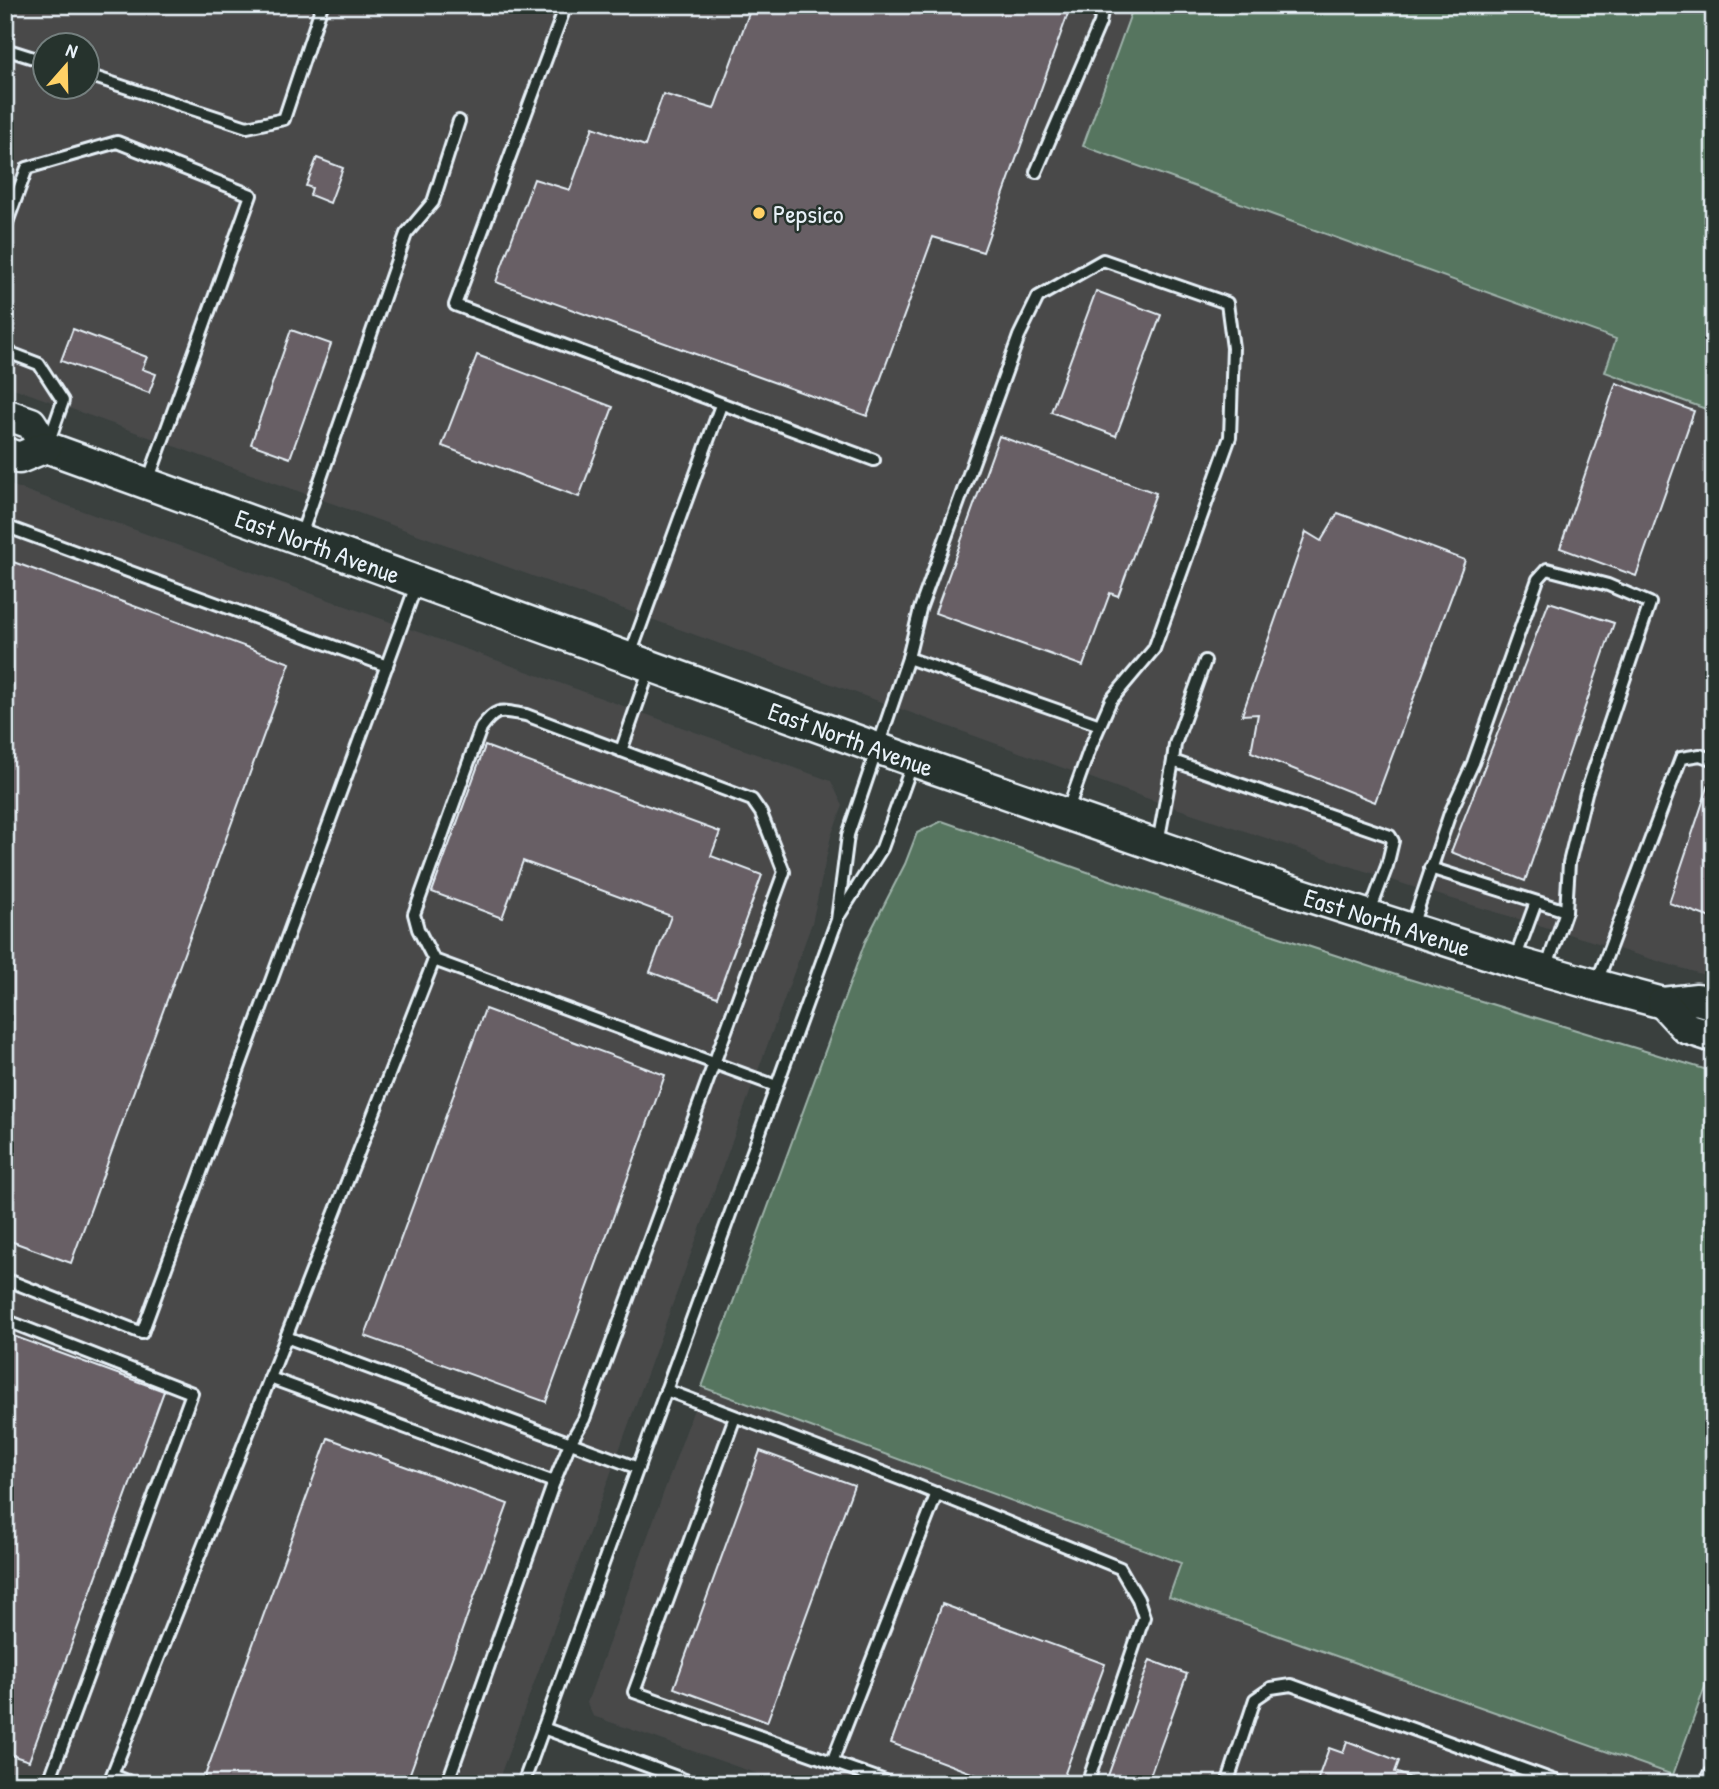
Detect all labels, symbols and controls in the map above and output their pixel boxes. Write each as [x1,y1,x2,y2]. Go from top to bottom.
north arrow [32,32,102,102]
text: N [63,36,81,64]
place label: Pepsico [773,196,843,231]
marker: Pepsico [751,205,767,221]
street label: East North Avenue [231,500,405,591]
street label: East North Avenue [764,693,938,784]
street label: East North Avenue [1300,879,1475,965]

